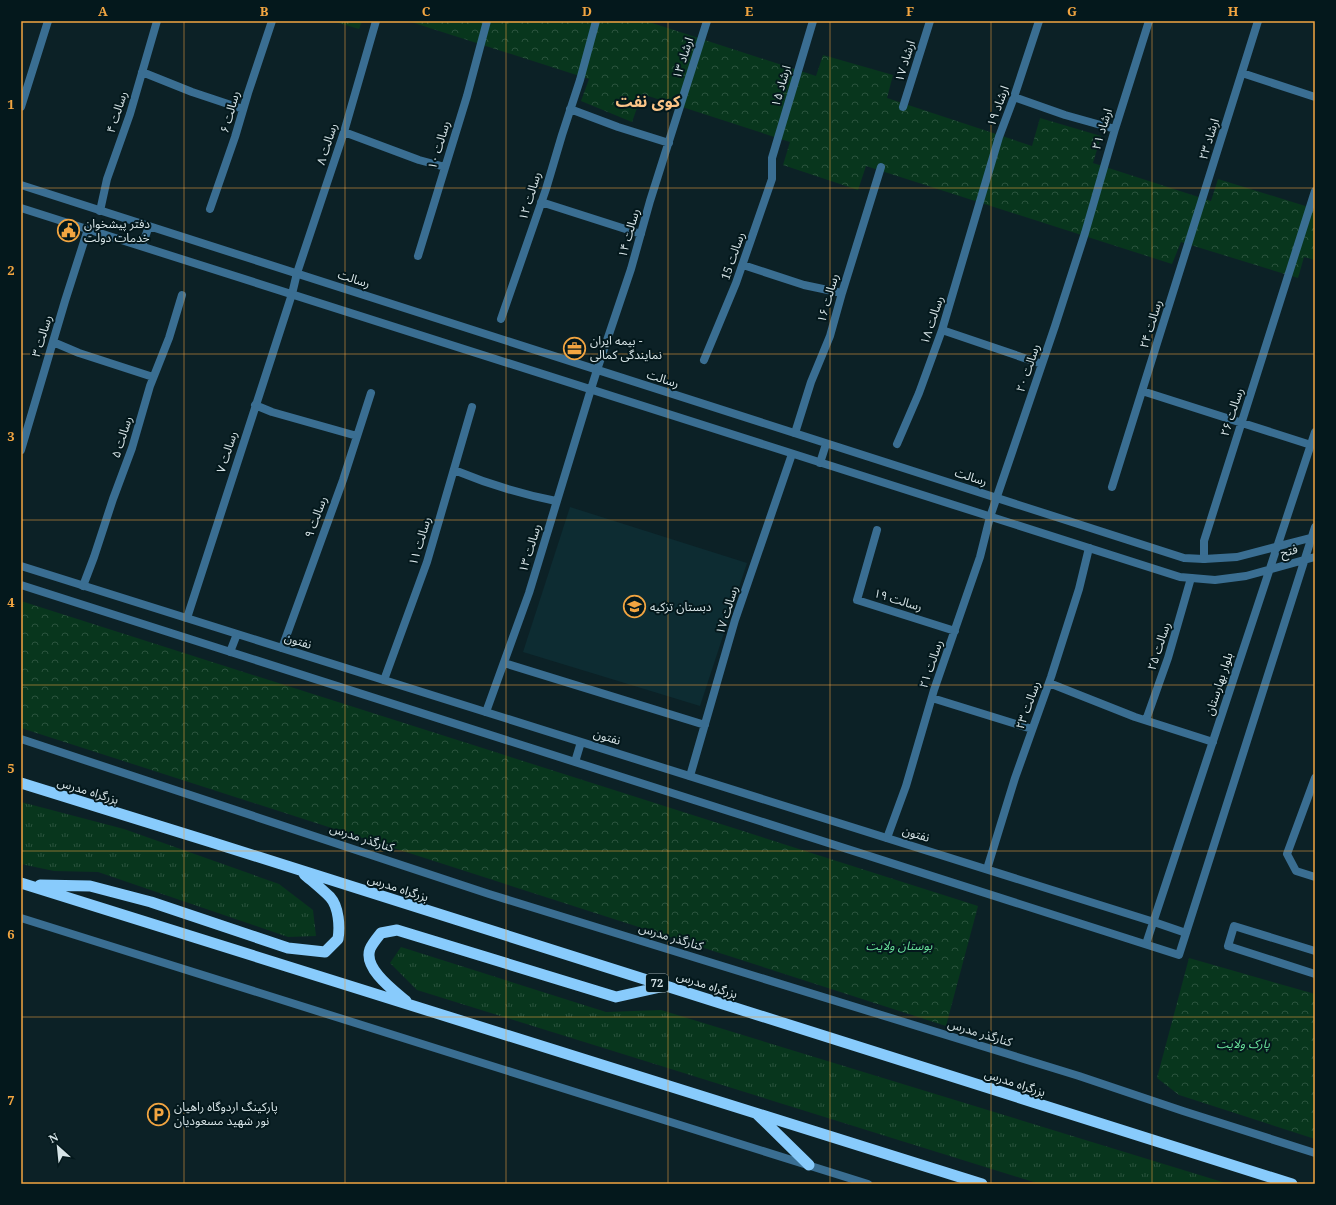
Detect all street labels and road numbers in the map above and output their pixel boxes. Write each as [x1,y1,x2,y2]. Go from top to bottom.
street label: ارشاد ۱۳ [668,35,697,81]
street label: ارشاد ۱۷ [890,38,919,84]
street label: ارشاد ۱۵ [767,63,795,109]
street label: ارشاد ۱۹ [982,83,1013,129]
street label: رسالت ۴ [102,89,131,135]
street label: رسالت ۶ [215,89,244,135]
street label: ارشاد ۲۱ [1087,106,1116,152]
street label: ارشاد ۲۳ [1194,116,1223,162]
street label: رسالت ۱۰ [423,118,454,171]
street label: رسالت ۸ [312,121,341,167]
street label: رسالت ۱۲ [514,169,545,222]
street label: رسالت ۱۴ [613,206,644,259]
street label: رسالت 15 [716,230,749,282]
street label: رسالت [336,265,373,292]
street label: رسالت ۱۶ [812,271,843,324]
street label: رسالت ۱۸ [916,293,947,346]
street label: رسالت ۲۴ [1135,297,1166,350]
street label: رسالت ۳ [27,313,56,359]
street label: رسالت ٢٠ [1011,341,1044,394]
street label: رسالت [645,365,682,392]
street label: رسالت ۲۶ [1216,385,1247,438]
street label: رسالت ۵ [107,414,136,460]
street label: رسالت ۷ [212,429,241,475]
street label: رسالت [953,463,990,490]
street label: رسالت ۹ [300,494,331,540]
street label: رسالت ۱۱ [404,514,435,567]
street label: رسالت ۱۳ [514,521,545,574]
street label: فتح [1278,540,1300,562]
street label: رسالت ۱۷ [711,583,742,636]
street label: رسالت ۱۹ [872,584,925,615]
street label: رسالت ۲۵ [1143,619,1174,672]
street label: نفتون [282,628,314,653]
street label: رسالت ۲۱ [914,637,947,690]
street label: بلوار بهارستان [1200,650,1237,718]
street label: رسالت ۲۳ [1011,678,1044,731]
street label: نفتون [591,724,623,749]
street label: بزرگراه مدرس [55,773,121,808]
street label: کنارگذر مدرس [328,819,397,856]
street label: نفتون [900,821,932,846]
street label: بزرگراه مدرس [365,870,431,905]
street label: کنارگذر مدرس [637,919,706,955]
street label: بزرگراه مدرس [674,967,740,1002]
road number: 72 [646,974,668,992]
street label: کنارگذر مدرس [946,1015,1015,1051]
street label: بزرگراه مدرس [982,1065,1048,1100]

